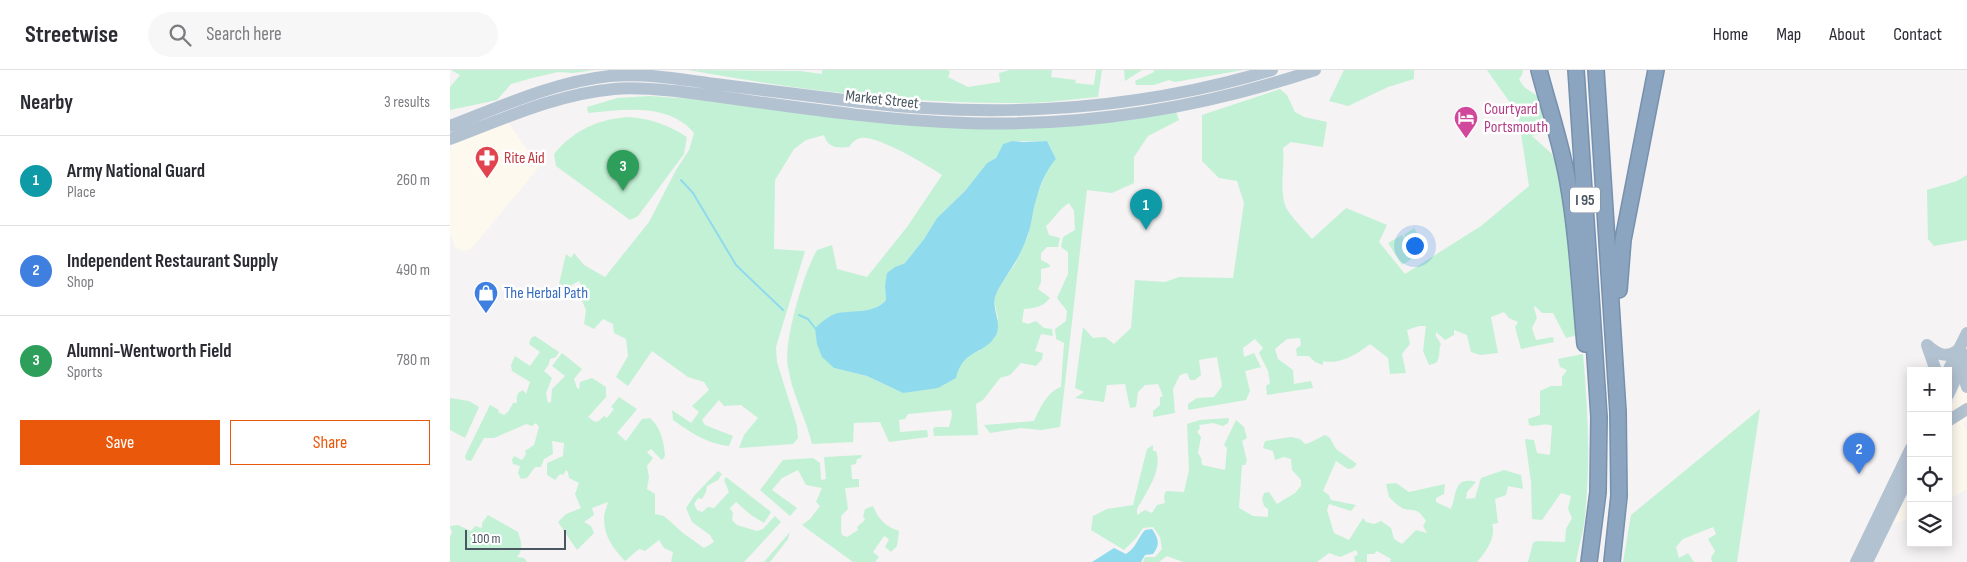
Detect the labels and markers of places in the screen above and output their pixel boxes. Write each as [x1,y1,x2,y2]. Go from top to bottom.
place label: Courtyard Portsmouth [1484,100,1548,137]
hotel icon: Courtyard Portsmouth [1453,105,1479,139]
pharmacy icon: Rite Aid [474,145,500,179]
place label: Rite Aid [504,149,545,168]
pin: 3 [607,150,639,191]
pin: 1 [1130,189,1162,230]
shop icon: The Herbal Path [473,280,499,314]
place label: The Herbal Path [504,284,588,303]
pin: 2 [1843,433,1875,474]

